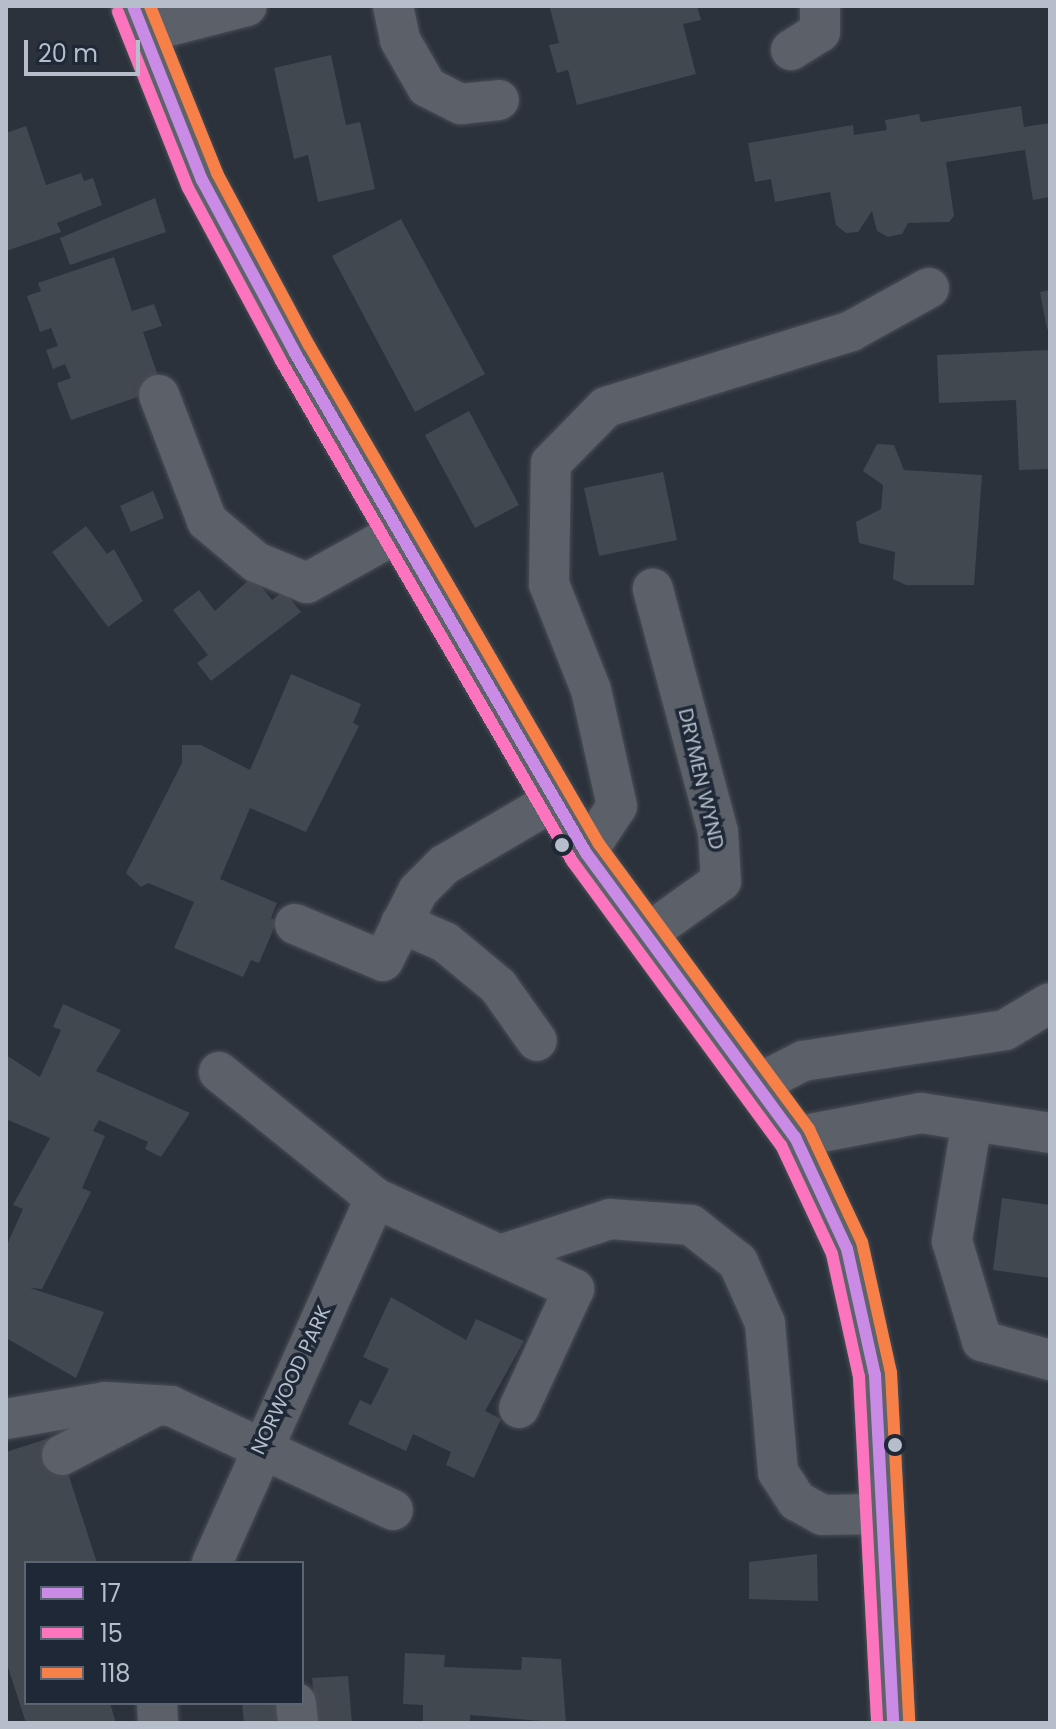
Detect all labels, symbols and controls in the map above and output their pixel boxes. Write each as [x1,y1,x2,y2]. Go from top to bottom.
scale bar [28,24,144,74]
text: 20 m [38,37,98,70]
street label: DRYMEN WYND [673,706,729,852]
unlabelled marker [554,837,570,853]
street label: NORWOOD PARK [246,1302,336,1458]
unlabelled marker [887,1437,903,1453]
legend [24,1561,304,1705]
text: 17 [100,1577,121,1610]
text: 15 [100,1617,123,1650]
text: 118 [100,1657,131,1690]

